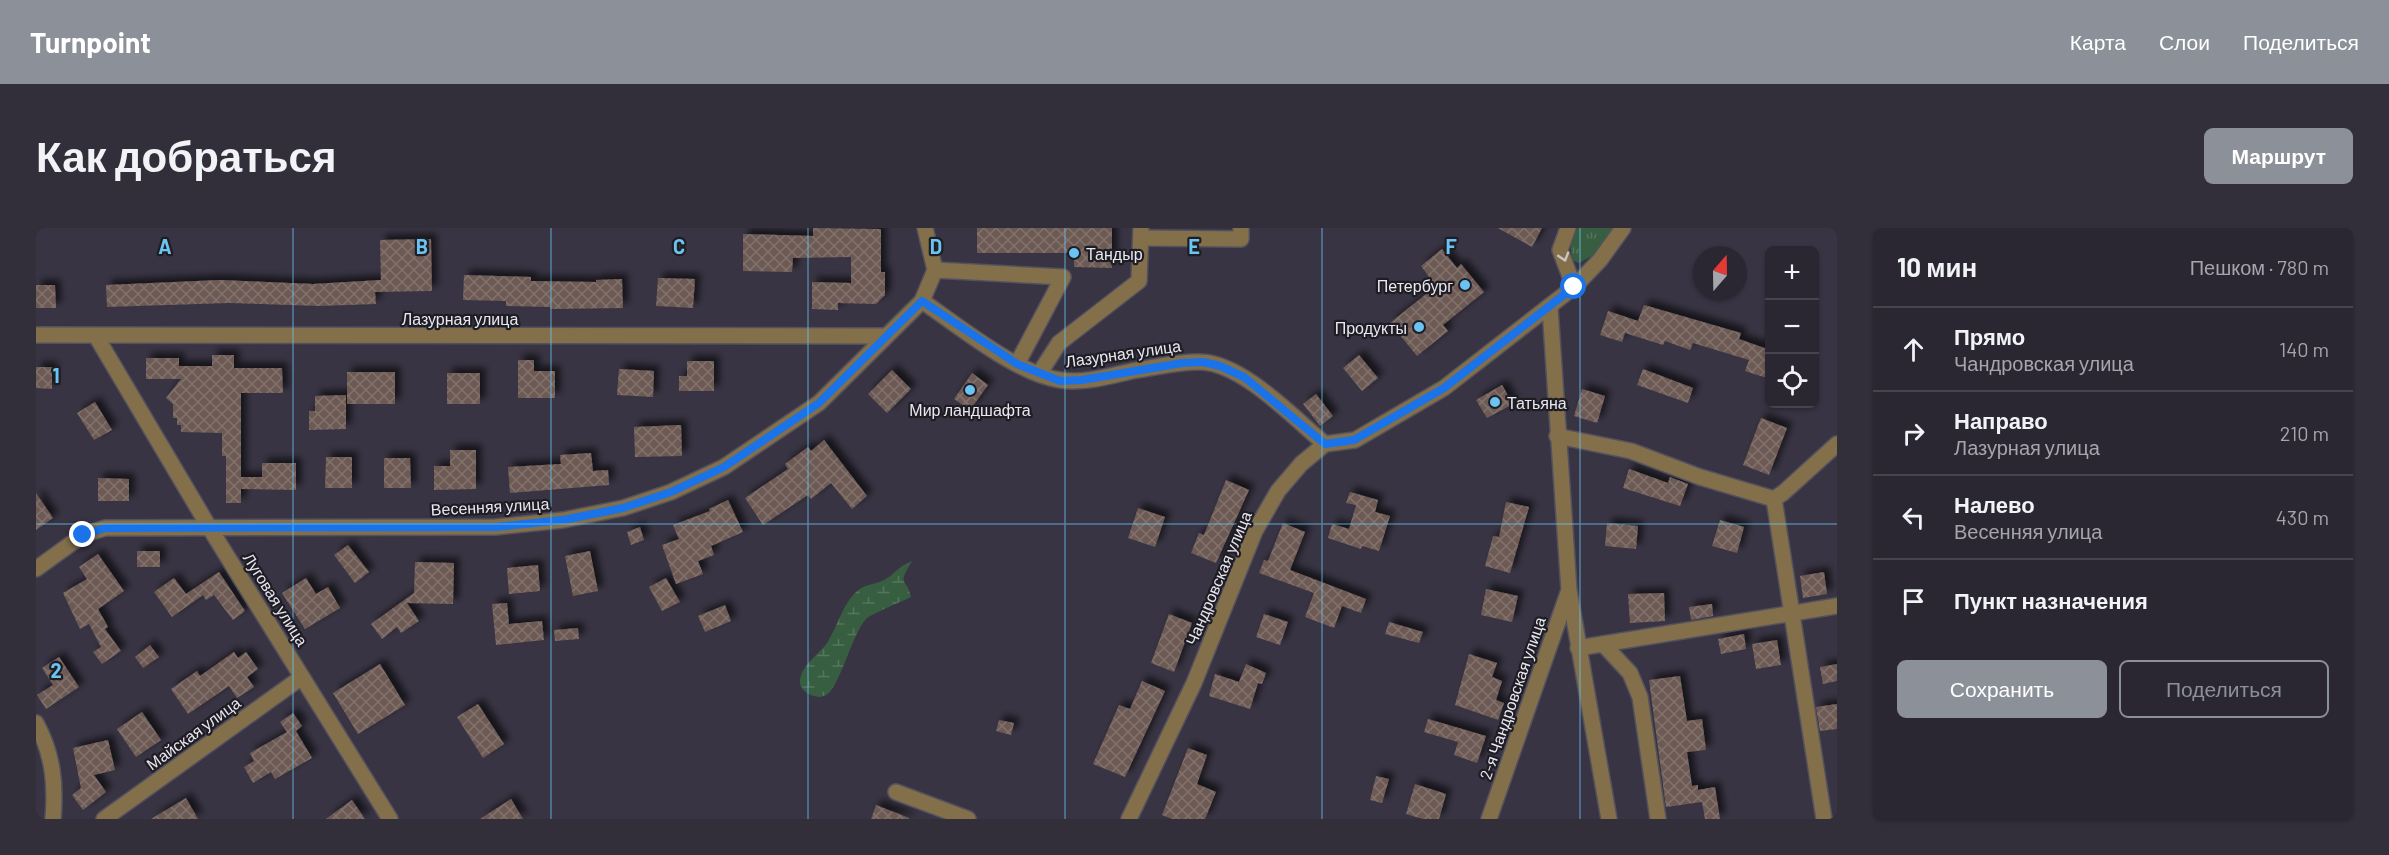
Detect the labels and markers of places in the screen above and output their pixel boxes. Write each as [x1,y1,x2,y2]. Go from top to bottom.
place label: Тандыр [1086,244,1143,263]
marker: Тандыр [1067,246,1081,260]
place label: Петербург [1377,276,1453,295]
marker: Петербург [1458,278,1472,292]
place label: Продукты [1335,318,1407,337]
marker: Продукты [1412,320,1426,334]
marker: Мир ландшафта [963,383,977,397]
place label: Татьяна [1507,393,1567,412]
marker: Татьяна [1488,395,1502,409]
place label: Мир ландшафта [909,400,1031,419]

